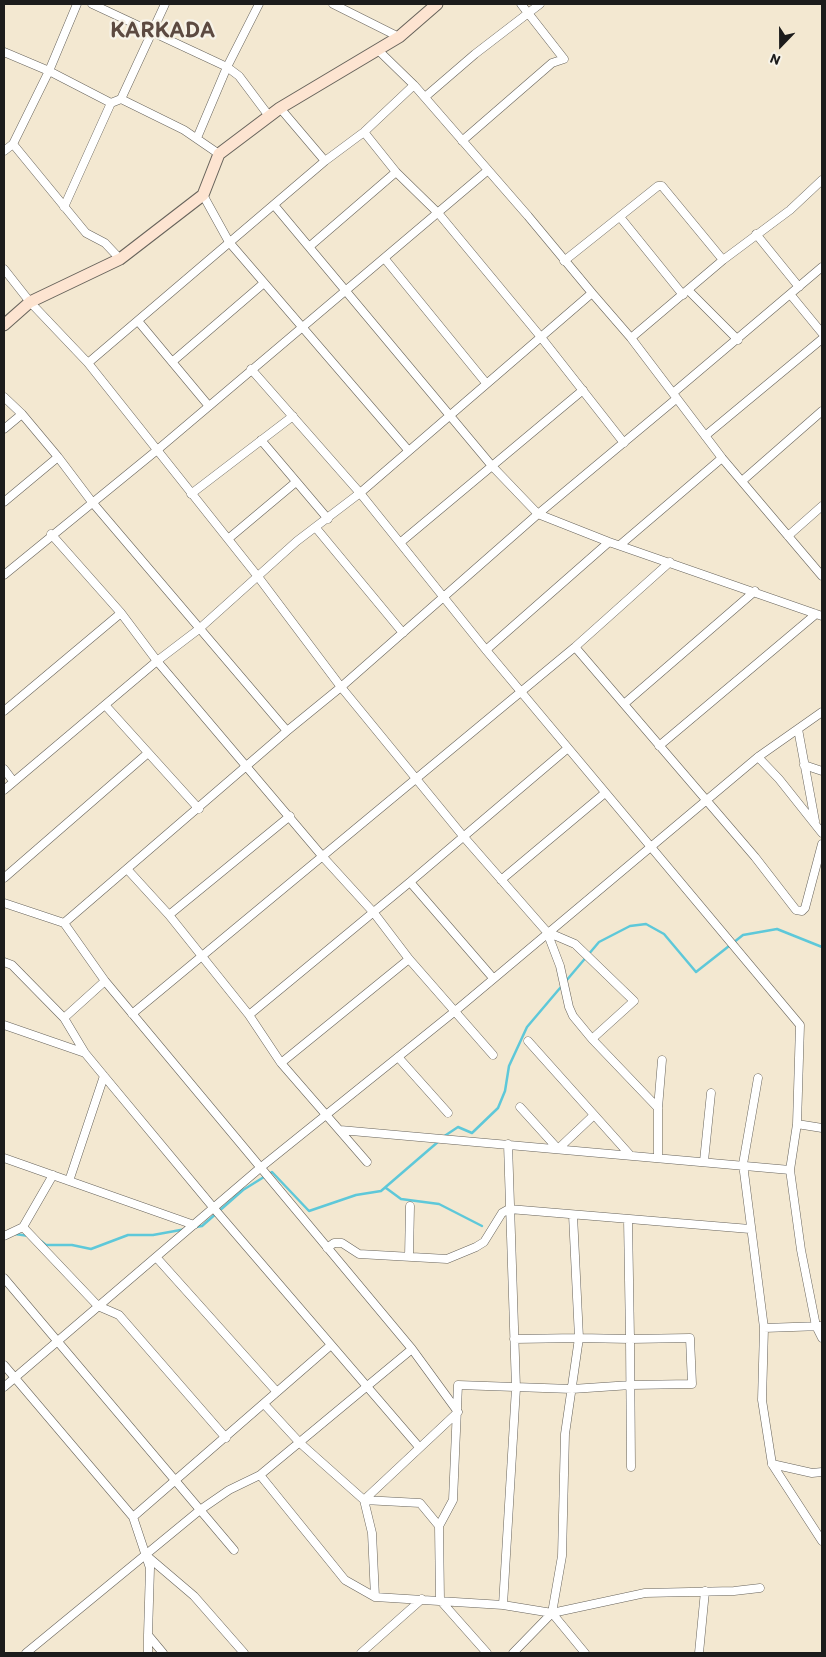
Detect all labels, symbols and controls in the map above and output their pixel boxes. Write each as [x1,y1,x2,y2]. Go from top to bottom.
district label: KARKADA [109,18,217,44]
north arrow [756,20,806,70]
text: N [768,50,783,69]

